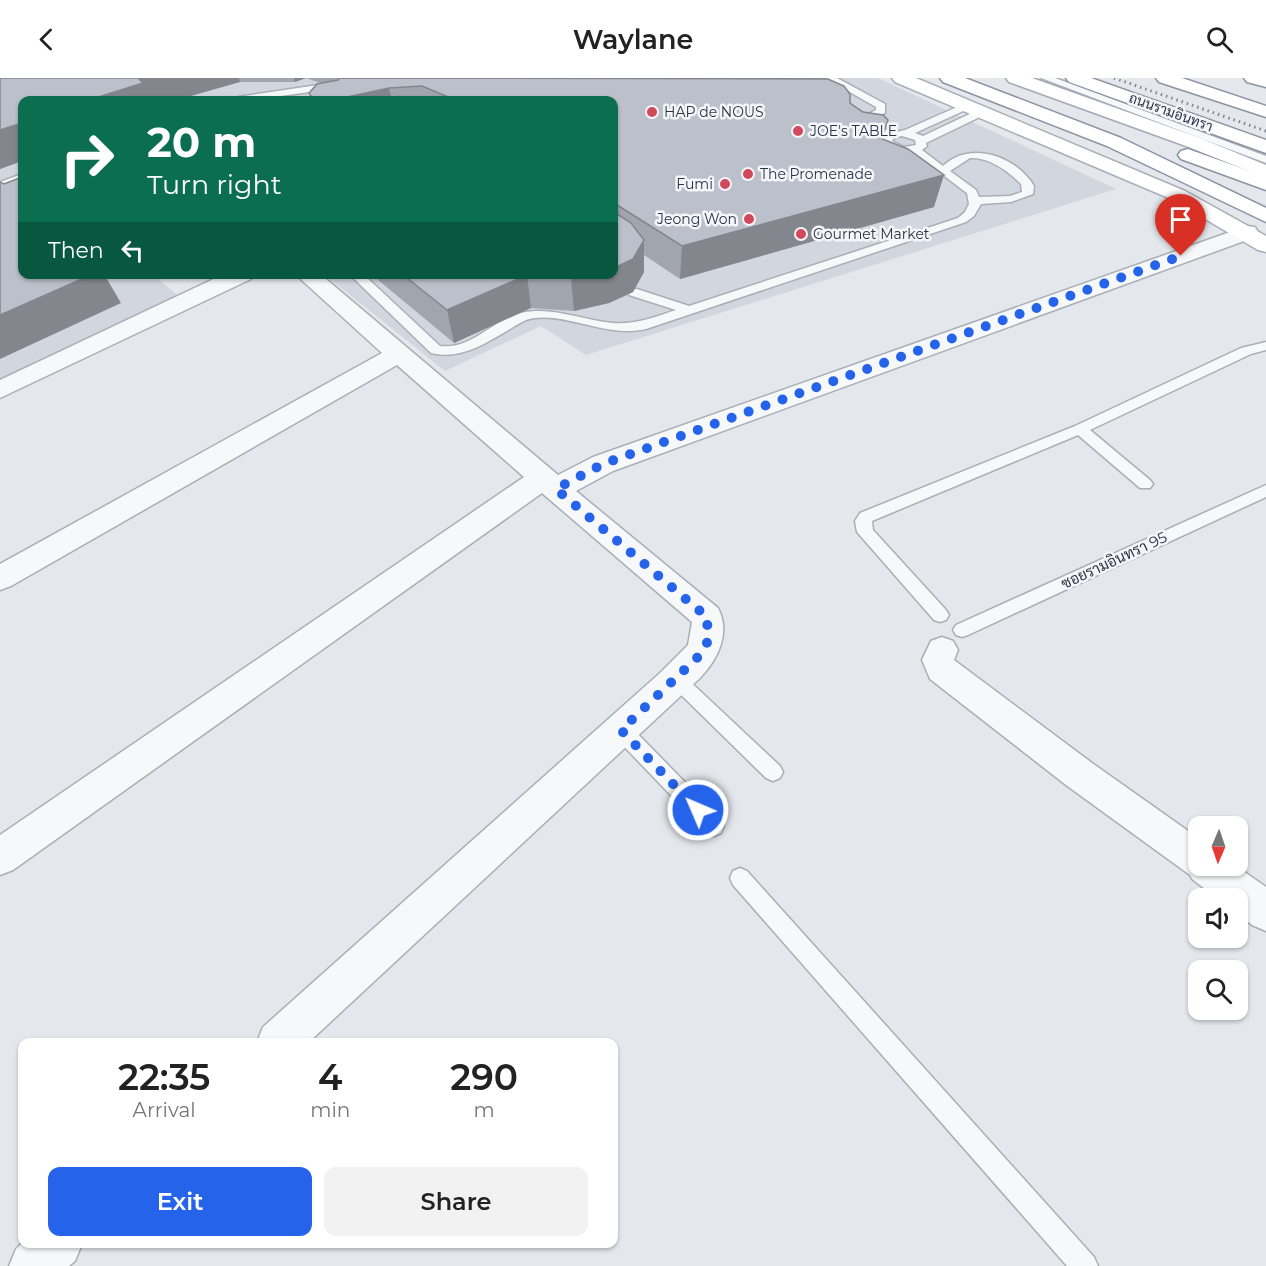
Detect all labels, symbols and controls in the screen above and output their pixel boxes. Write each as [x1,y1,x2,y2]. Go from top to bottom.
icon: back [30,23,63,56]
text: Waylane [573,23,693,56]
icon: search [1203,23,1236,56]
street label: ถนนรามอินทรา [1127,88,1215,136]
place label: HAP de NOUS [664,103,764,121]
marker: HAP de NOUS [645,105,659,119]
text: 20 m [147,116,256,168]
icon: right [48,120,126,198]
place label: JOE's TABLE [809,122,897,140]
marker: JOE's TABLE [791,124,805,138]
place label: The Promenade [760,165,873,183]
marker: The Promenade [741,167,755,181]
text: Turn right [147,168,282,201]
place label: Fumi [676,175,713,193]
marker: Fumi [718,177,732,191]
pin [1155,194,1206,256]
icon: arrive [1164,203,1197,236]
place label: Jeong Won [656,210,737,228]
marker: Jeong Won [742,212,756,226]
place label: Gourmet Market [813,225,930,243]
marker: Gourmet Market [794,227,808,241]
icon: left [116,234,149,267]
text: Then [48,237,104,264]
street label: ซอยรามอินทรา 95 [1058,527,1170,593]
position arrow [666,778,730,842]
north arrow [1188,816,1248,876]
map controls [1188,816,1248,1020]
button: sound [1188,888,1248,948]
button: search [1188,960,1248,1020]
text: 22:35 [118,1055,210,1099]
text: 4 [318,1055,342,1099]
text: 290 [450,1055,518,1099]
text: Arrival [133,1098,196,1122]
text: min [310,1098,350,1122]
text: m [474,1098,495,1122]
button: Exit [48,1167,312,1236]
button: Share [324,1167,588,1236]

